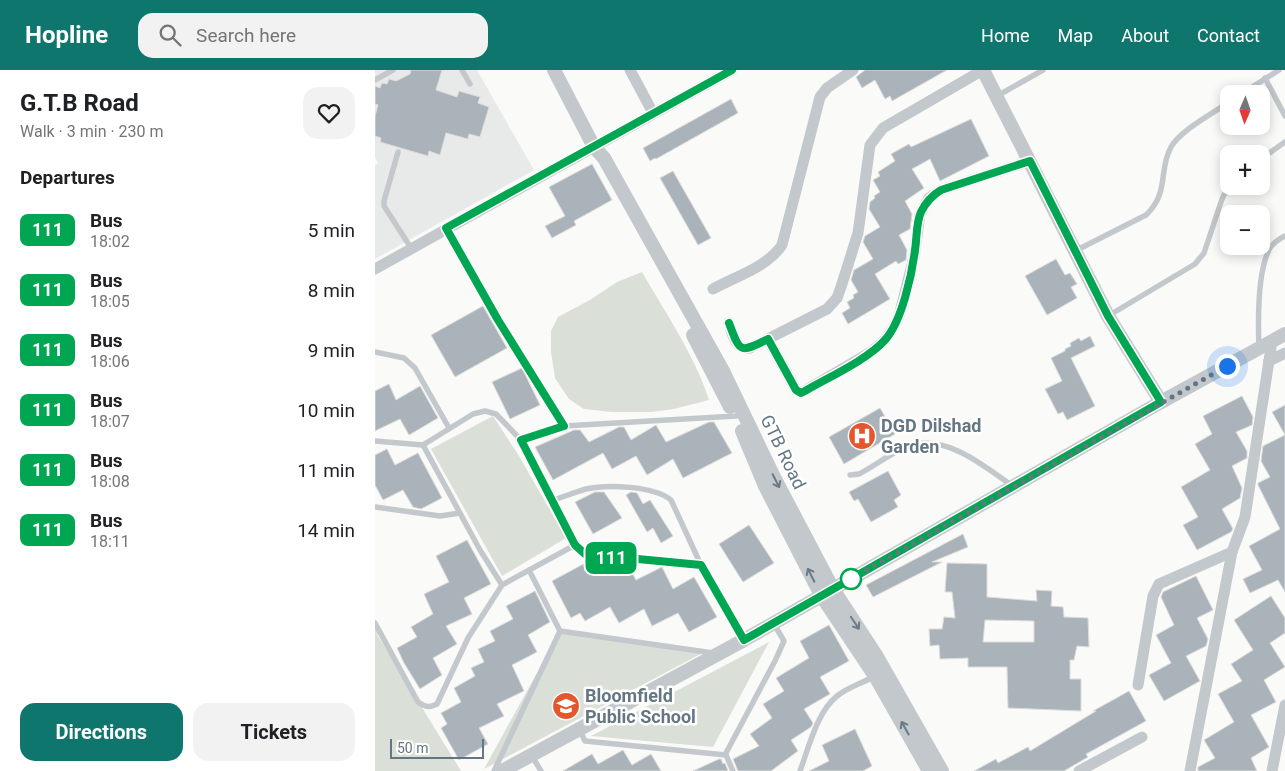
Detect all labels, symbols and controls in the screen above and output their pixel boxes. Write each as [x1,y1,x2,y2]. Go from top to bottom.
search box [138,13,488,58]
text: Hopline [25,21,108,49]
icon: search [156,21,184,49]
text: Search here [196,24,296,47]
text: Home [981,25,1030,46]
text: Map [1058,25,1093,46]
text: About [1121,25,1169,46]
text: Contact [1197,25,1260,46]
north arrow [1220,85,1270,135]
map controls [1220,85,1270,255]
button: heart [303,87,355,139]
text: G.T.B Road [20,89,139,117]
text: Walk · 3 min · 230 m [20,122,164,141]
button: + [1220,145,1270,195]
text: Departures [20,166,115,189]
button: − [1220,205,1270,255]
text: Bus [90,209,123,232]
text: 111 [32,219,63,240]
text: 5 min [308,219,355,242]
text: 18:02 [90,232,130,251]
text: Bus [90,269,123,292]
text: 111 [32,279,63,300]
text: 8 min [308,279,355,302]
text: 18:05 [90,292,130,311]
text: Bus [90,329,123,352]
text: 111 [32,339,63,360]
text: 9 min [308,339,355,362]
text: 18:06 [90,352,130,371]
your location [1215,354,1240,379]
text: Bus [90,389,123,412]
text: 111 [32,399,63,420]
text: 10 min [297,399,355,422]
street label: GTB Road [756,411,810,492]
text: 18:07 [90,412,130,431]
place label: DGD Dilshad Garden [881,415,981,457]
hospital icon: DGD Dilshad Garden [847,421,877,451]
text: Bus [90,449,123,472]
text: 111 [32,459,63,480]
text: 11 min [297,459,355,482]
text: 18:08 [90,472,130,491]
one-way arrow [771,474,781,489]
text: Bus [90,509,123,532]
text: 111 [32,519,63,540]
text: 14 min [297,519,355,542]
text: 18:11 [90,532,130,551]
line badge: 111 [582,542,640,574]
text: 111 [596,547,626,568]
one-way arrow [806,568,815,583]
unlabelled marker [840,568,862,590]
one-way arrow [850,616,860,630]
place label: Bloomfield Public School [585,685,696,727]
school or university icon: Bloomfield Public School [551,691,581,721]
button: Directions [20,703,183,761]
button: Tickets [193,703,355,761]
one-way arrow [900,721,910,736]
scale bar [390,736,484,759]
text: 50 m [397,740,429,756]

